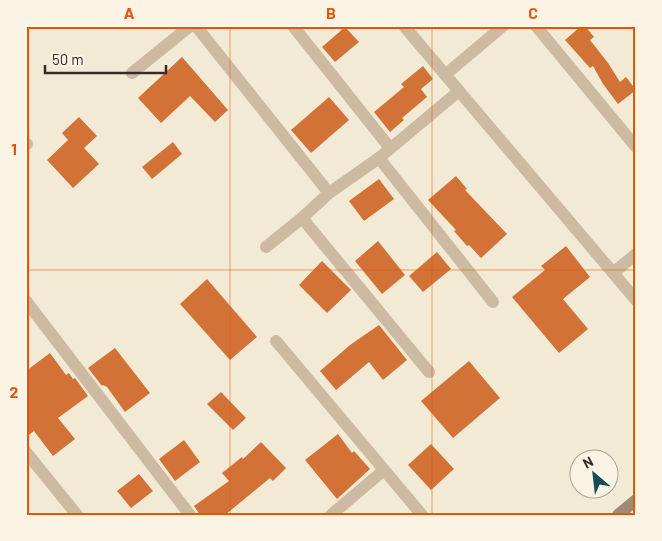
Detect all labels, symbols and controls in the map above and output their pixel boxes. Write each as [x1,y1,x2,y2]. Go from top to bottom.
text: A [124,3,135,22]
text: B [326,3,336,22]
text: C [528,3,538,22]
scale bar [45,42,166,74]
text: 50 m [52,50,84,68]
text: 1 [11,139,17,158]
text: 2 [10,382,19,401]
north arrow [570,448,620,498]
text: N [580,452,596,472]

